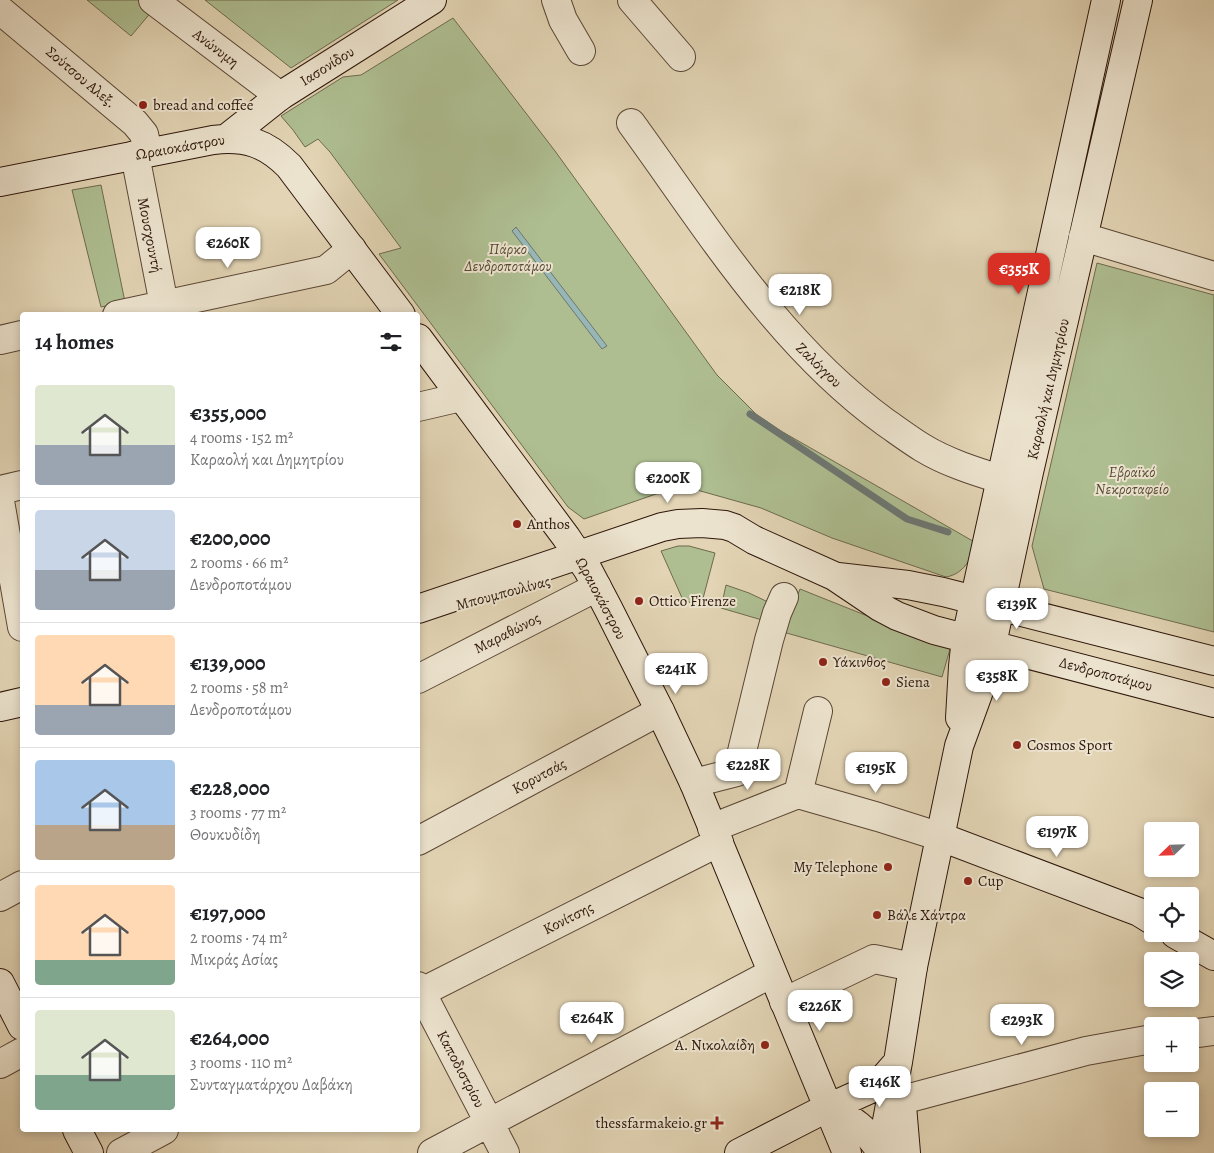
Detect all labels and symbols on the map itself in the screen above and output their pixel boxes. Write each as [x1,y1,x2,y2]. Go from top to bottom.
street label: Ανώνυμη [188,23,243,72]
street label: Ιασονίδου [296,41,358,91]
street label: Σούτσου Αλεξ. [42,42,120,112]
place label: bread and coffee [153,95,254,115]
marker: bread and coffee [137,99,149,111]
street label: Ωραιοκάστρου [134,129,227,165]
street label: Μουσχουντή [133,196,167,274]
pin: €260K [193,226,263,269]
park label: Πάρκο Δενδροποτάμου [464,239,551,276]
pin: €355K [984,252,1054,295]
pin: €218K [765,274,835,316]
street label: Καραολή και Δημητρίου [1022,316,1074,462]
street label: Ζαλόγγου [792,338,847,392]
pin: €200K [633,462,703,504]
park label: Εβραϊκό Νεκροταφείο [1095,462,1169,499]
place label: Anthos [526,514,570,534]
marker: Anthos [511,518,523,530]
street label: Ωραιοκάστρου [571,553,631,643]
street label: Μπουμπουλίνας [454,571,552,615]
pin: €139K [982,588,1052,630]
place label: Ottico Firenze [649,591,736,611]
marker: Ottico Firenze [633,595,645,607]
street label: Μαραθώνος [470,608,544,658]
pin: €241K [641,652,711,695]
place label: Υάκινθος [832,652,886,672]
street label: Δενδροποτάμου [1057,652,1155,696]
marker: Υάκινθος [817,656,829,668]
pin: €358K [962,660,1032,702]
place label: Siena [896,672,930,692]
marker: Siena [880,676,892,688]
place label: Cosmos Sport [1027,735,1113,755]
marker: Cosmos Sport [1011,739,1023,751]
pin: €228K [713,748,783,791]
pin: €195K [841,752,911,794]
street label: Κορυτσάς [508,753,570,799]
pin: €197K [1022,816,1092,858]
north arrow [1144,822,1199,878]
place label: My Telephone [793,857,878,877]
marker: My Telephone [882,861,894,873]
place label: Cup [978,871,1004,891]
marker: Cup [962,875,974,887]
street label: Κονίτσης [539,897,597,939]
place label: Βάλε Χάντρα [887,905,966,925]
marker: Βάλε Χάντρα [871,909,883,921]
pin: €226K [785,990,855,1032]
pin: €264K [557,1002,627,1044]
pin: €293K [987,1004,1057,1046]
street label: Καποδιστρίου [432,1027,490,1111]
place label: Α. Νικολαίδη [674,1035,755,1055]
marker: Α. Νικολαίδη [759,1039,771,1051]
pin: €146K [845,1066,915,1108]
place label: thessfarmakeio.gr [595,1113,707,1133]
marker: thessfarmakeio.gr [711,1117,723,1129]

